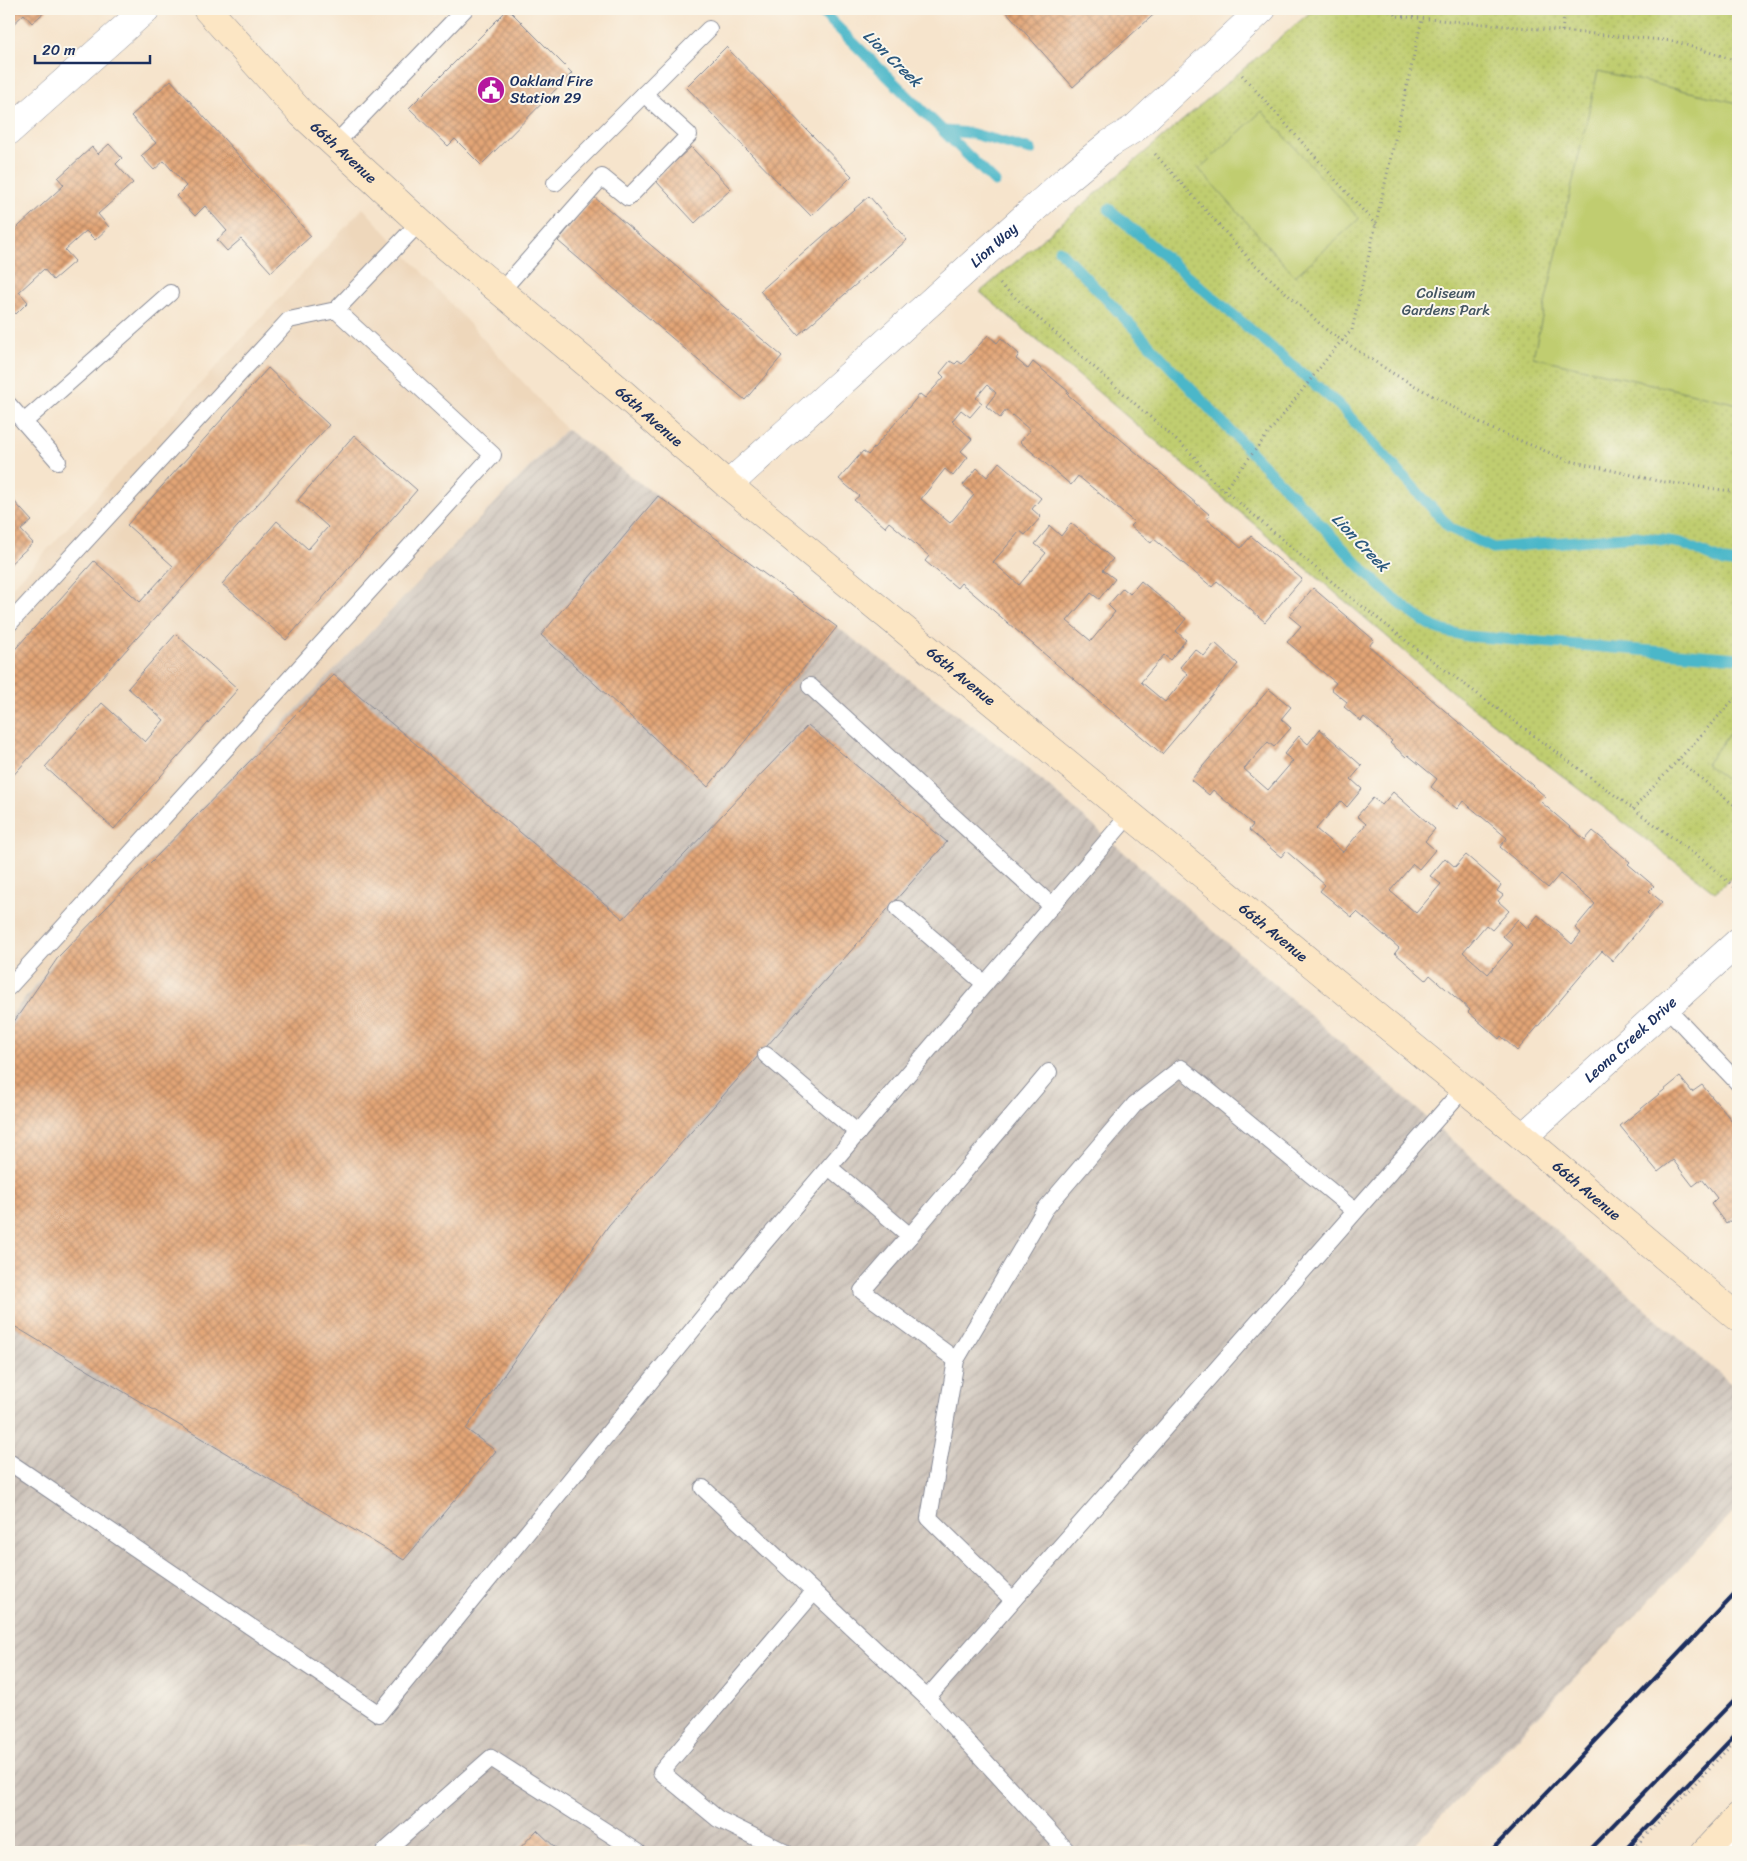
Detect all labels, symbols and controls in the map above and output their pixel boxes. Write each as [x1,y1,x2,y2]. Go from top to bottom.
water label: Lion Creek [856,22,930,95]
scale bar [35,32,150,64]
text: 20 m [42,37,76,63]
place label: Oakland Fire Station 29 [510,68,593,111]
public building icon: Oakland Fire Station 29 [476,75,506,105]
street label: 66th Avenue [304,114,383,190]
street label: Lion Way [964,216,1024,274]
park label: Coliseum Gardens Park [1402,280,1490,323]
street label: 66th Avenue [609,379,689,453]
water label: Lion Creek [1325,506,1398,580]
street label: 66th Avenue [921,640,1001,713]
street label: 66th Avenue [1233,896,1314,969]
street label: Leona Creek Drive [1578,990,1683,1089]
street label: 66th Avenue [1546,1154,1627,1227]

